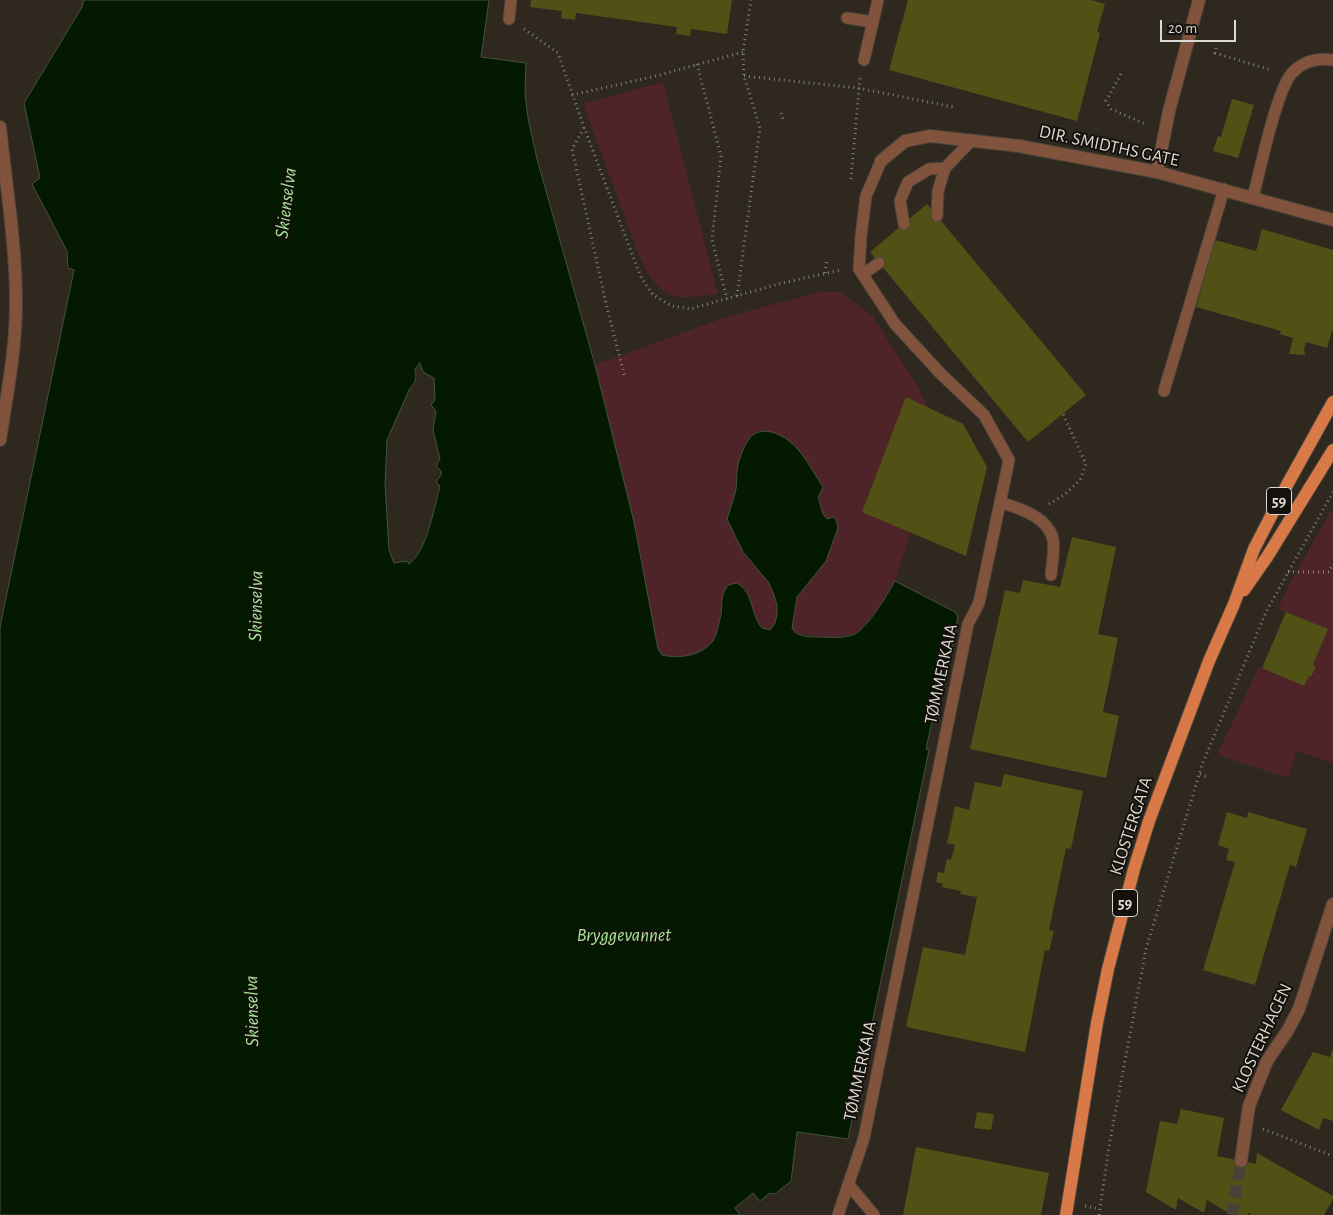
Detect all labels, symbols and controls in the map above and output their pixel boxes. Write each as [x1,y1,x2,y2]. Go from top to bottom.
scale bar [1163,10,1239,42]
text: 20 m [1168,21,1197,36]
street label: DIR. SMIDTHS GATE [1037,121,1181,171]
water label: Skienselva [270,166,302,240]
road number: 59 [1266,488,1292,514]
water label: Skienselva [244,570,268,642]
street label: TØMMERKAIA [920,622,962,726]
street label: KLOSTERGATA [1105,774,1157,878]
road number: 59 [1112,890,1138,916]
water label: Bryggevannet [577,924,671,946]
water label: Skienselva [240,975,264,1047]
street label: KLOSTERHAGEN [1227,980,1297,1096]
street label: TØMMERKAIA [839,1019,881,1123]

